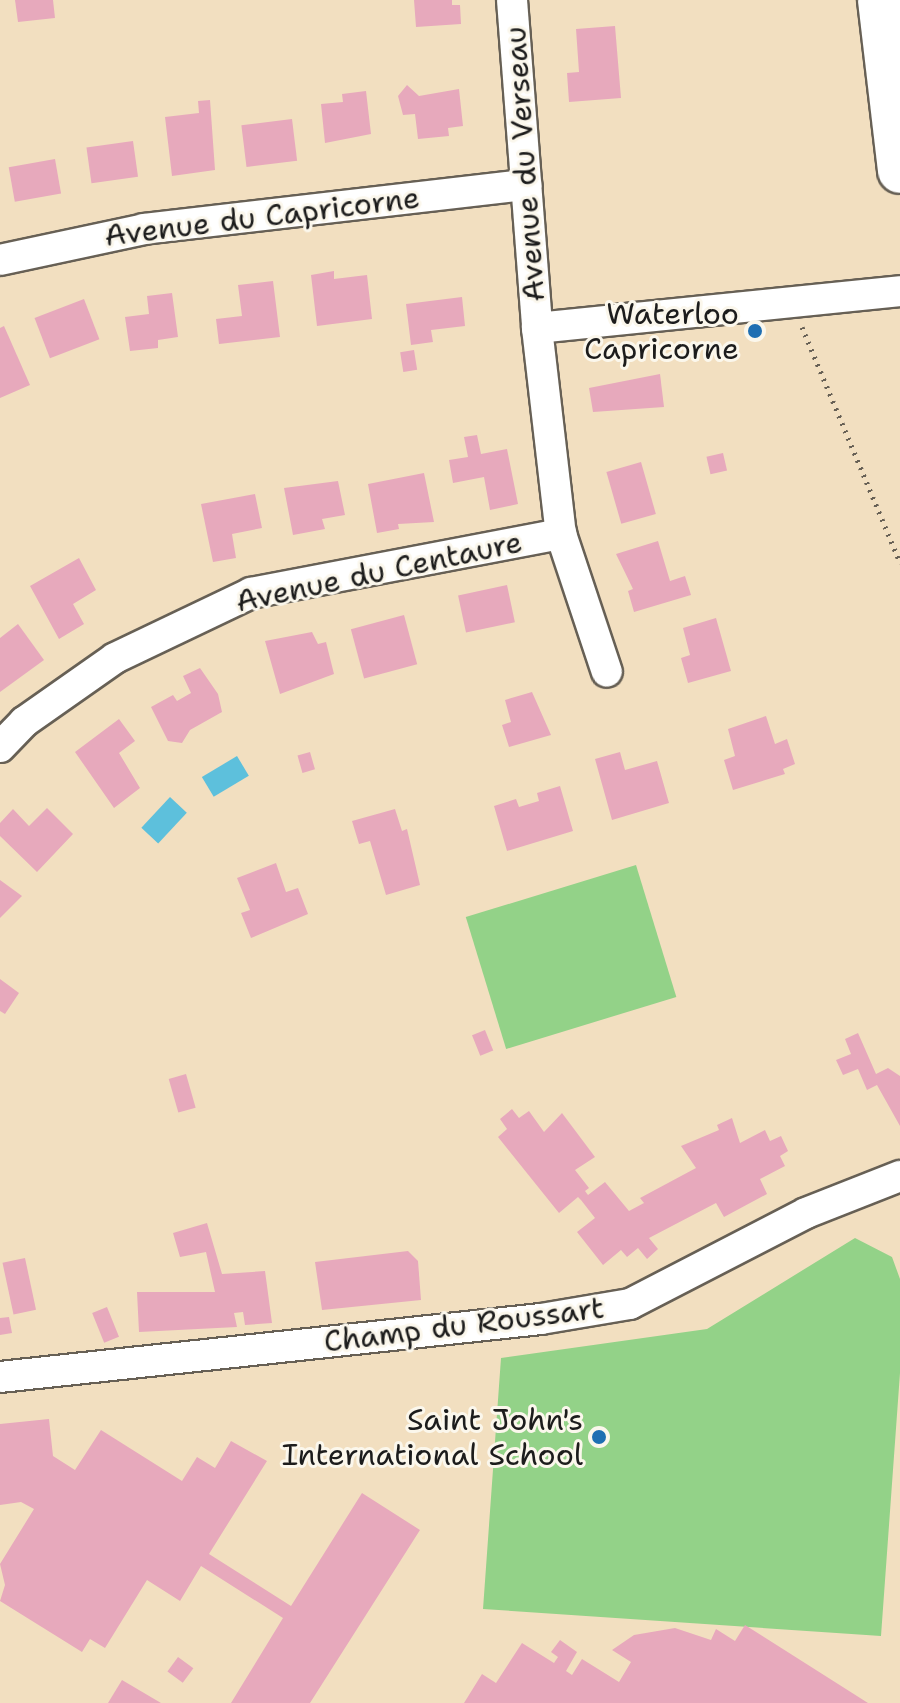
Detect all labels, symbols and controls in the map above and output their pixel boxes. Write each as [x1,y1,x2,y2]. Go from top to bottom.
street label: Avenue du Verseau [497,25,553,303]
street label: Avenue du Capricorne [102,180,422,254]
place label: Waterloo Capricorne [584,296,739,366]
marker: Waterloo Capricorne [746,322,764,340]
street label: Avenue du Centaure [233,524,525,620]
street label: Champ du Roussart [322,1290,606,1360]
place label: Saint John's International School [282,1402,583,1472]
marker: Saint John's International School [590,1428,608,1446]

